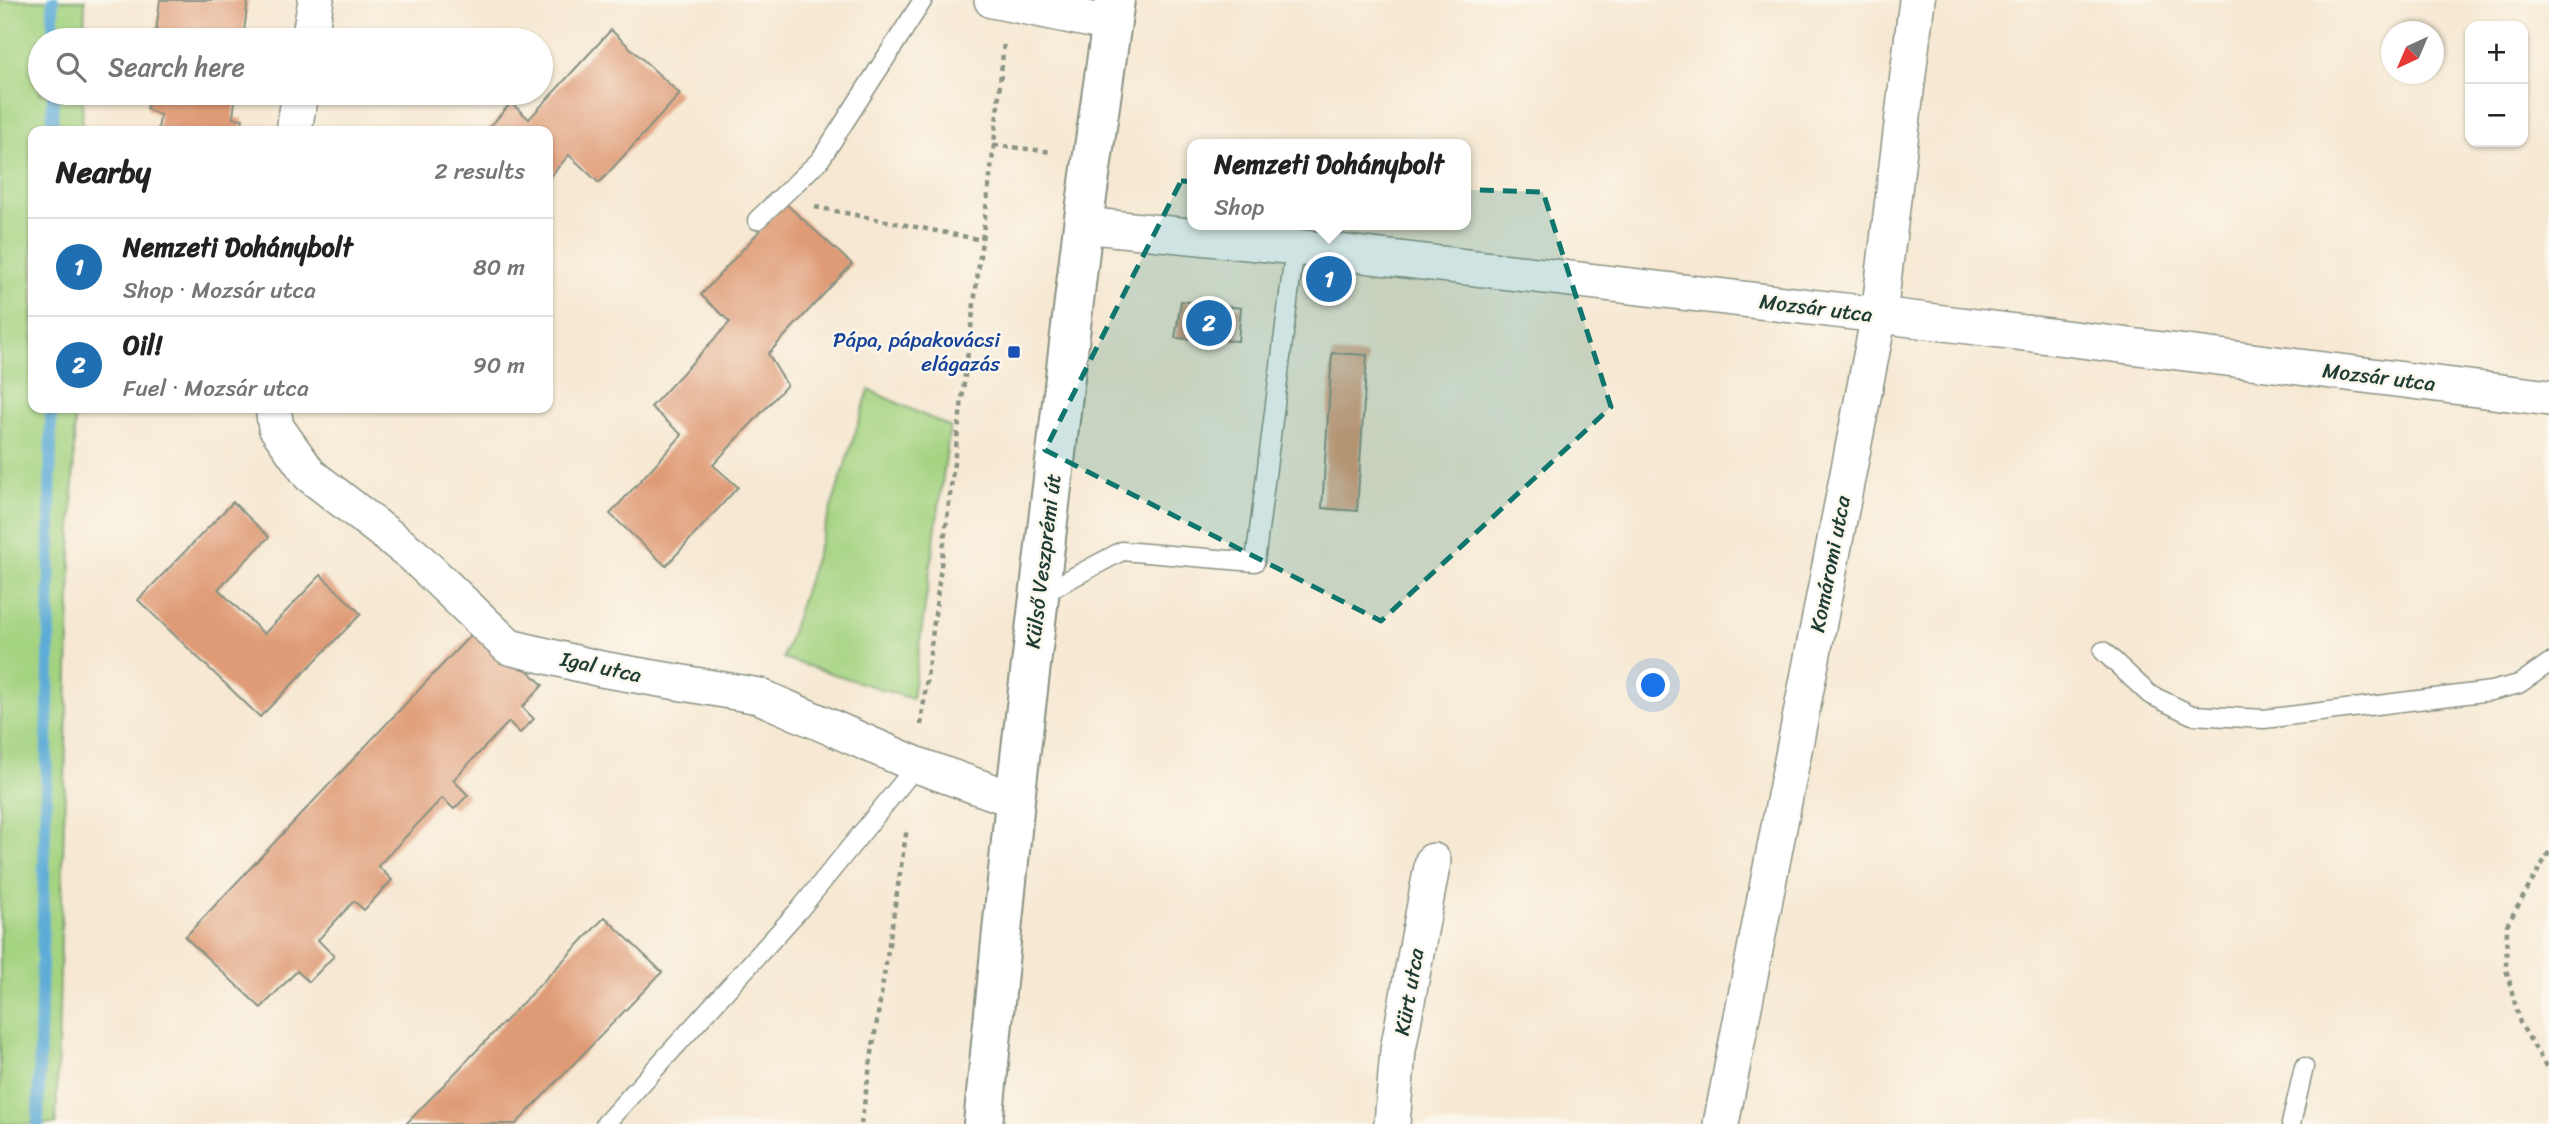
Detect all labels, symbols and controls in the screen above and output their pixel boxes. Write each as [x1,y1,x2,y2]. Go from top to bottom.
north arrow [2381,21,2444,84]
map controls [2465,21,2528,147]
button: + [2465,21,2528,84]
search box [28,28,553,105]
text: Search here [108,44,245,90]
icon: search [52,48,90,86]
button: − [2465,84,2528,147]
popup [1187,139,1471,230]
text: Nemzeti Dohánybolt [1214,141,1444,187]
text: Nearby [56,145,151,199]
text: 2 results [434,151,525,192]
text: Shop [1214,187,1265,228]
text: Nemzeti Dohánybolt [123,224,353,270]
text: 1 [74,247,84,288]
text: 80 m [473,247,525,288]
pin: 1 [1306,253,1352,305]
text: Shop · Mozsár utca [123,270,316,311]
street label: Mozsár utca [1757,282,1875,334]
pin: 2 [1186,297,1232,349]
place label: Pápa, pápakovácsi elágazás [833,321,1001,383]
text: Oil! [123,322,161,368]
marker: Pápa, pápakovácsi elágazás [1006,344,1022,360]
text: 2 [72,345,86,386]
text: 90 m [473,345,525,386]
street label: Mozsár utca [2320,351,2438,403]
text: Fuel · Mozsár utca [123,368,309,409]
street label: Külső Veszprémi út [1013,471,1073,651]
street label: Komáromi utca [1798,492,1862,635]
street label: Igal utca [556,640,645,694]
your location [1636,668,1670,702]
street label: Kürt utca [1383,945,1435,1039]

